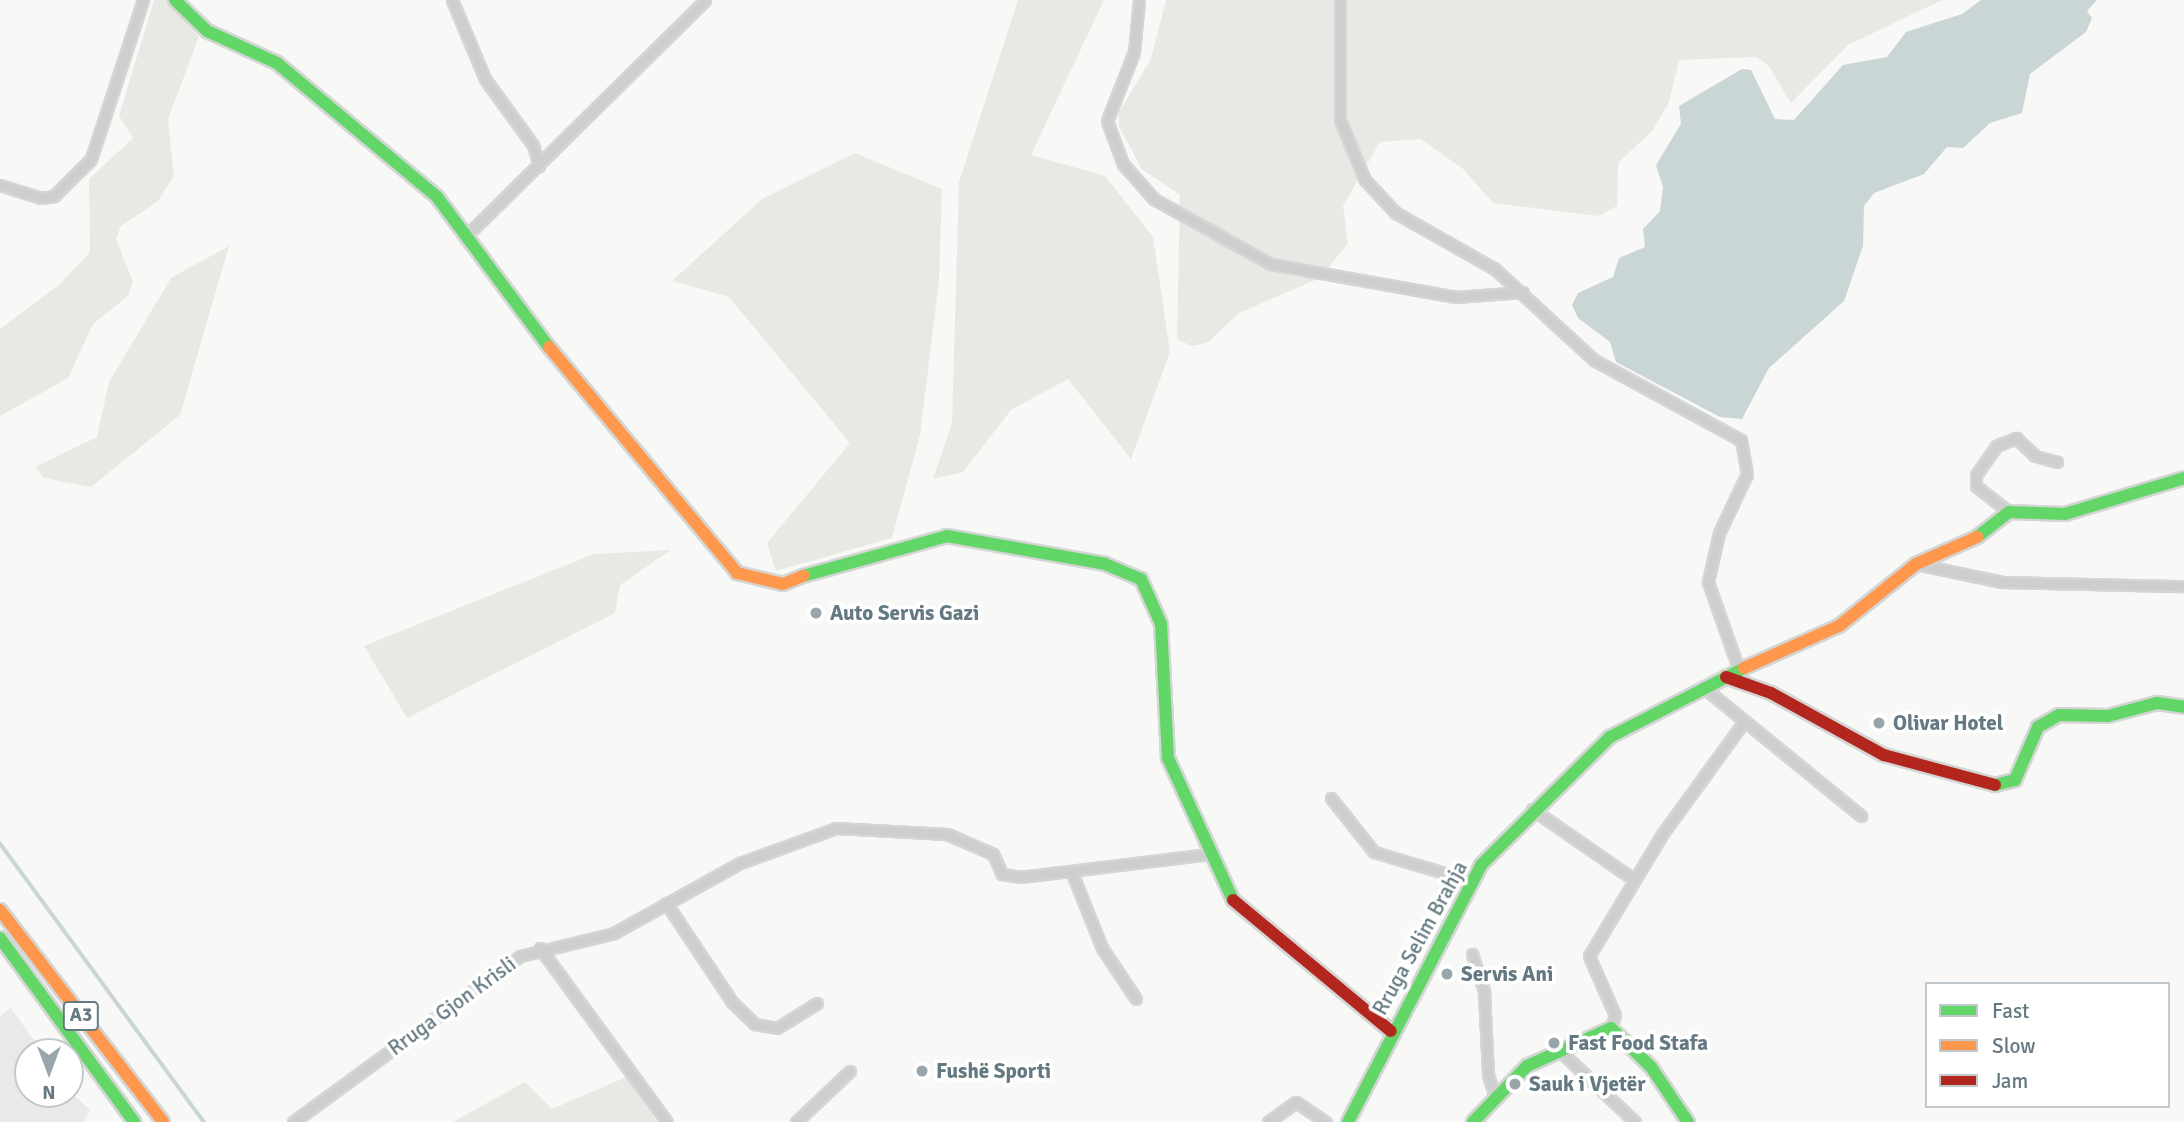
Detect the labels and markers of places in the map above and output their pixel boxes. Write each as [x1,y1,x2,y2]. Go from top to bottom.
place label: Auto Servis Gazi [830,600,979,626]
marker: Auto Servis Gazi [808,605,824,621]
place label: Olivar Hotel [1893,710,2003,736]
marker: Olivar Hotel [1871,715,1887,731]
place label: Servis Ani [1461,961,1553,987]
marker: Servis Ani [1439,966,1455,982]
place label: Fast Food Stafa [1568,1030,1708,1056]
marker: Fast Food Stafa [1546,1035,1562,1051]
place label: Fushë Sporti [936,1058,1051,1084]
marker: Fushë Sporti [914,1063,930,1079]
place label: Sauk i Vjetër [1529,1071,1645,1097]
marker: Sauk i Vjetër [1507,1076,1523,1092]

